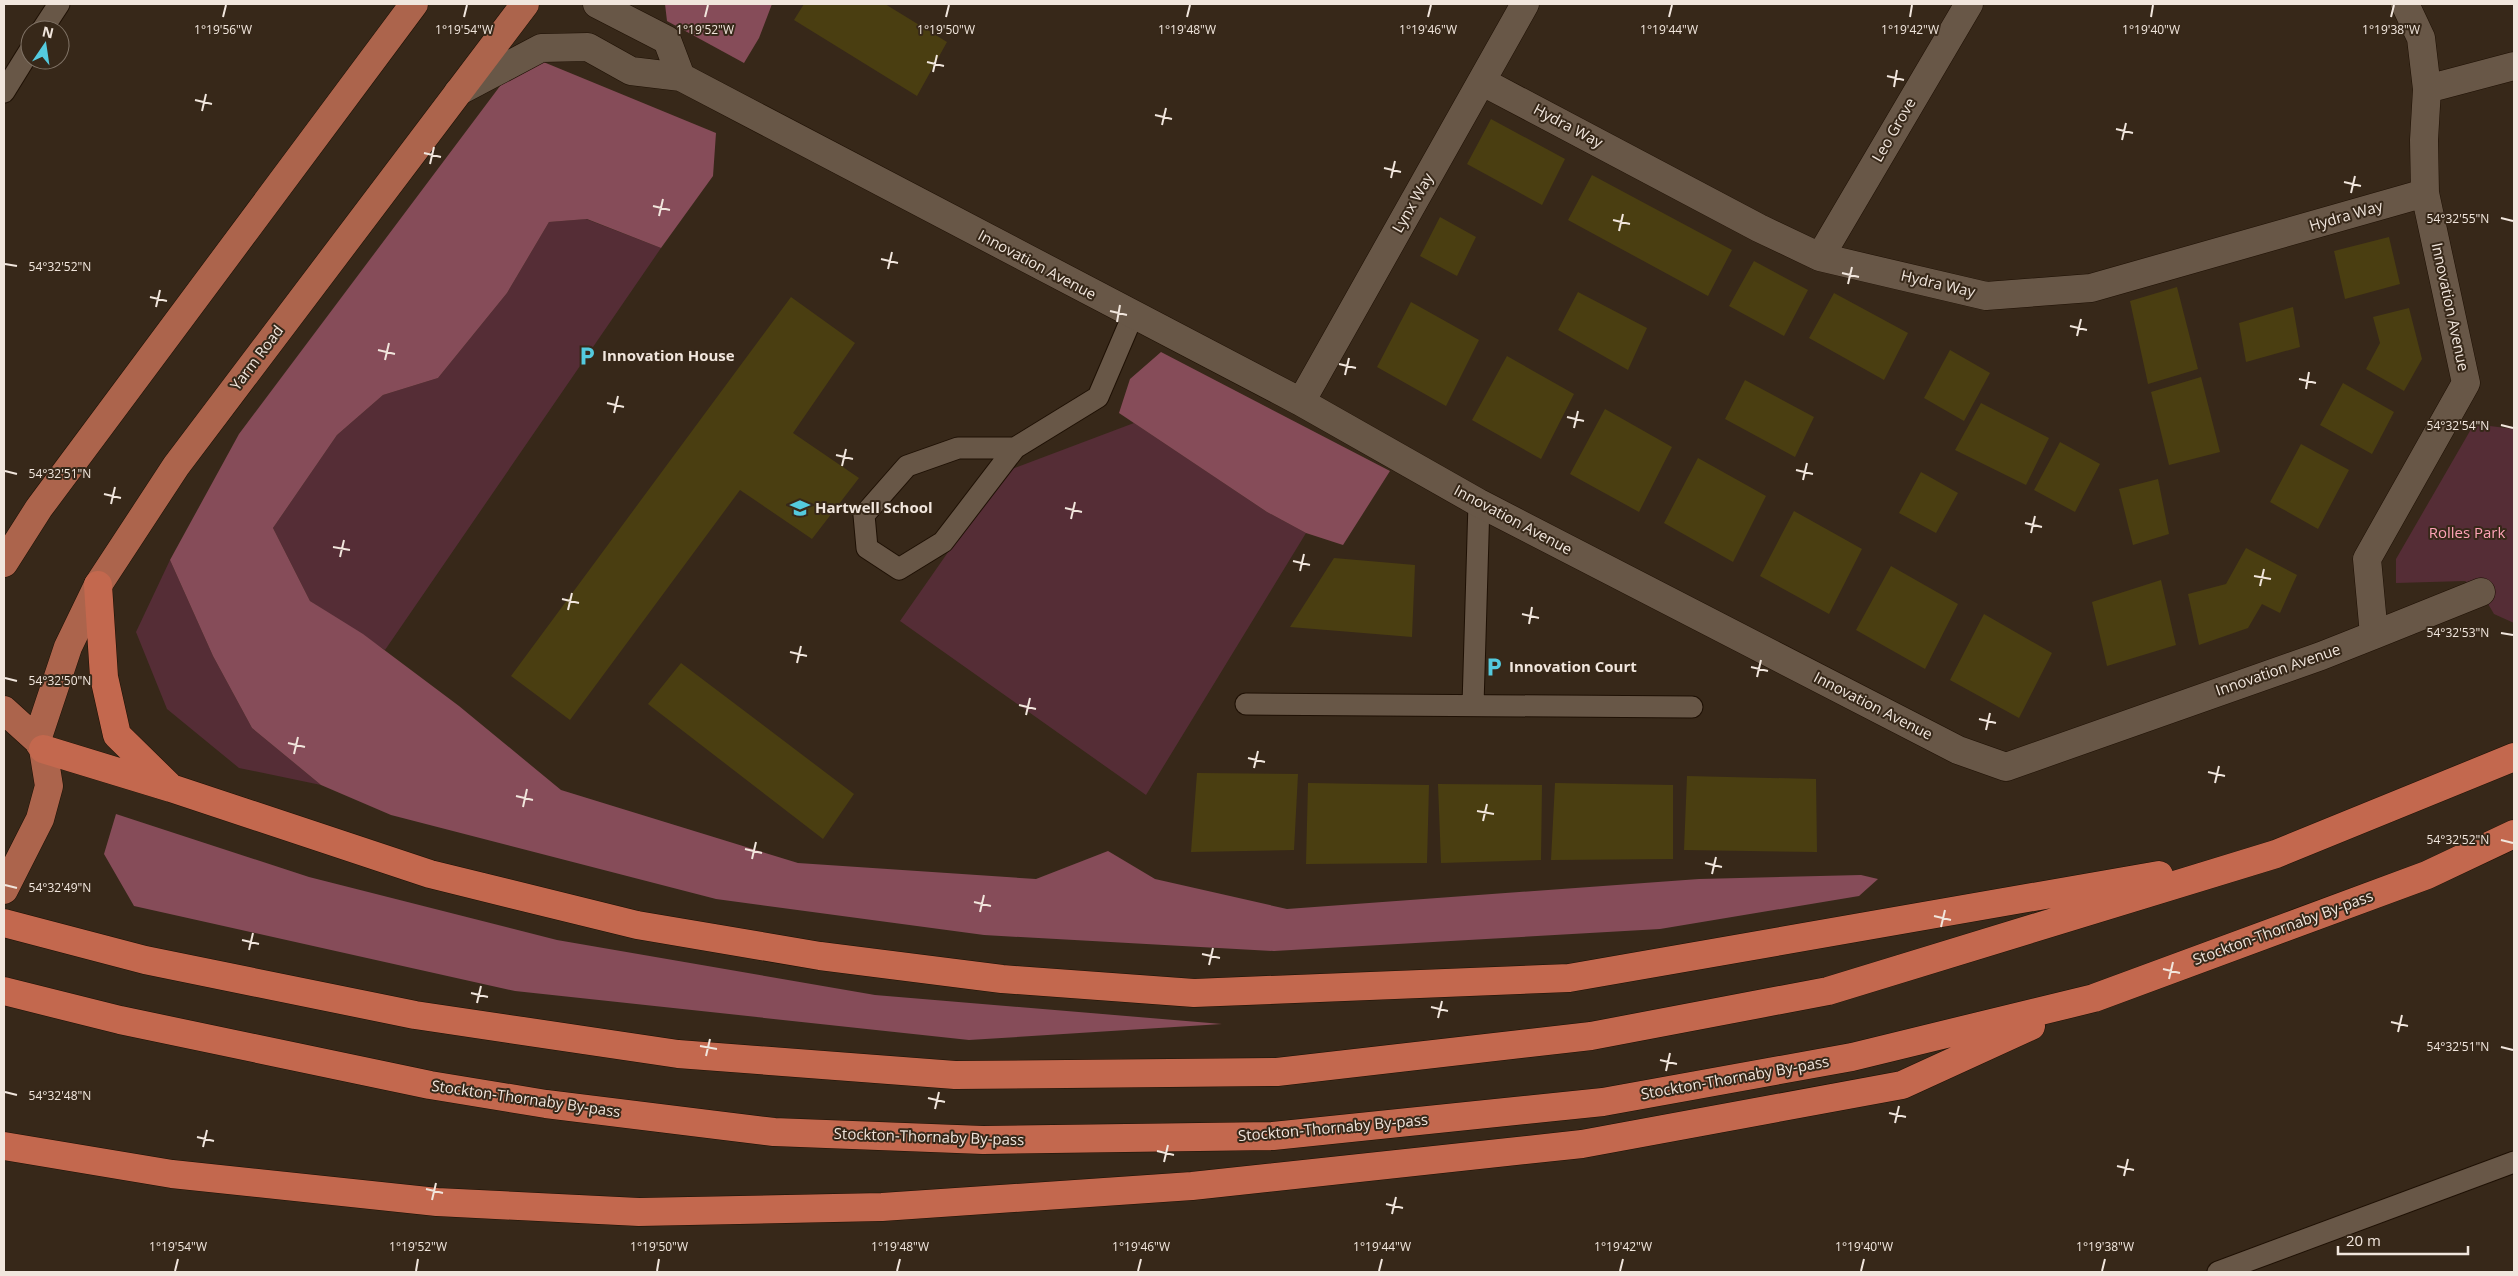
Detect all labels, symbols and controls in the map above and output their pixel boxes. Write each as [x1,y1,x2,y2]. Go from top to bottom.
north arrow [20,20,70,70]
text: N [40,21,56,42]
text: 1°19'56"W [194,21,252,38]
text: 1°19'54"W [435,21,493,38]
text: 1°19'52"W [676,21,734,38]
text: 1°19'50"W [917,21,975,38]
text: 1°19'48"W [1158,21,1216,38]
text: 1°19'46"W [1399,21,1457,38]
text: 1°19'44"W [1640,21,1698,38]
text: 1°19'42"W [1881,21,1939,38]
text: 1°19'40"W [2122,21,2180,38]
text: 1°19'38"W [2362,21,2420,38]
street label: Leo Grove [1867,94,1920,165]
street label: Hydra Way [1530,98,1607,152]
street label: Lynx Way [1387,169,1438,236]
street label: Hydra Way [2307,195,2385,235]
text: 54°32'55"N [2427,210,2489,227]
street label: Innovation Avenue [975,225,1100,304]
street label: Innovation Avenue [2428,241,2474,373]
text: 54°32'52"N [29,258,91,275]
street label: Hydra Way [1899,265,1978,301]
street label: Yarm Road [225,321,287,394]
parking icon: Innovation House [576,345,598,367]
place label: Innovation House [602,345,735,365]
text: 54°32'54"N [2427,417,2489,434]
text: 54°32'51"N [29,465,91,482]
street label: Innovation Avenue [1451,480,1576,559]
school or university icon: Hartwell School [789,497,811,519]
place label: Hartwell School [815,497,933,517]
park label: Rolles Park [2429,522,2505,542]
text: 54°32'53"N [2427,624,2489,641]
street label: Innovation Avenue [2213,638,2343,700]
parking icon: Innovation Court [1483,656,1505,678]
place label: Innovation Court [1509,656,1637,676]
street label: Innovation Avenue [1811,666,1936,744]
text: 54°32'50"N [29,672,91,689]
text: 54°32'52"N [2427,831,2489,848]
text: 54°32'49"N [29,879,91,896]
street label: Stockton-Thornaby By-pass [2190,885,2376,969]
text: 54°32'51"N [2427,1038,2489,1055]
street label: Stockton-Thornaby By-pass [1639,1051,1830,1103]
street label: Stockton-Thornaby By-pass [430,1075,622,1121]
text: 54°32'48"N [29,1087,91,1104]
street label: Stockton-Thornaby By-pass [1237,1109,1429,1145]
street label: Stockton-Thornaby By-pass [833,1123,1025,1149]
scale bar [2338,1224,2468,1256]
text: 20 m [2346,1230,2381,1250]
text: 1°19'54"W [149,1238,207,1255]
text: 1°19'52"W [389,1238,447,1255]
text: 1°19'50"W [630,1238,688,1255]
text: 1°19'48"W [871,1238,929,1255]
text: 1°19'46"W [1112,1238,1170,1255]
text: 1°19'44"W [1353,1238,1411,1255]
text: 1°19'42"W [1594,1238,1652,1255]
text: 1°19'40"W [1835,1238,1893,1255]
text: 1°19'38"W [2076,1238,2134,1255]

